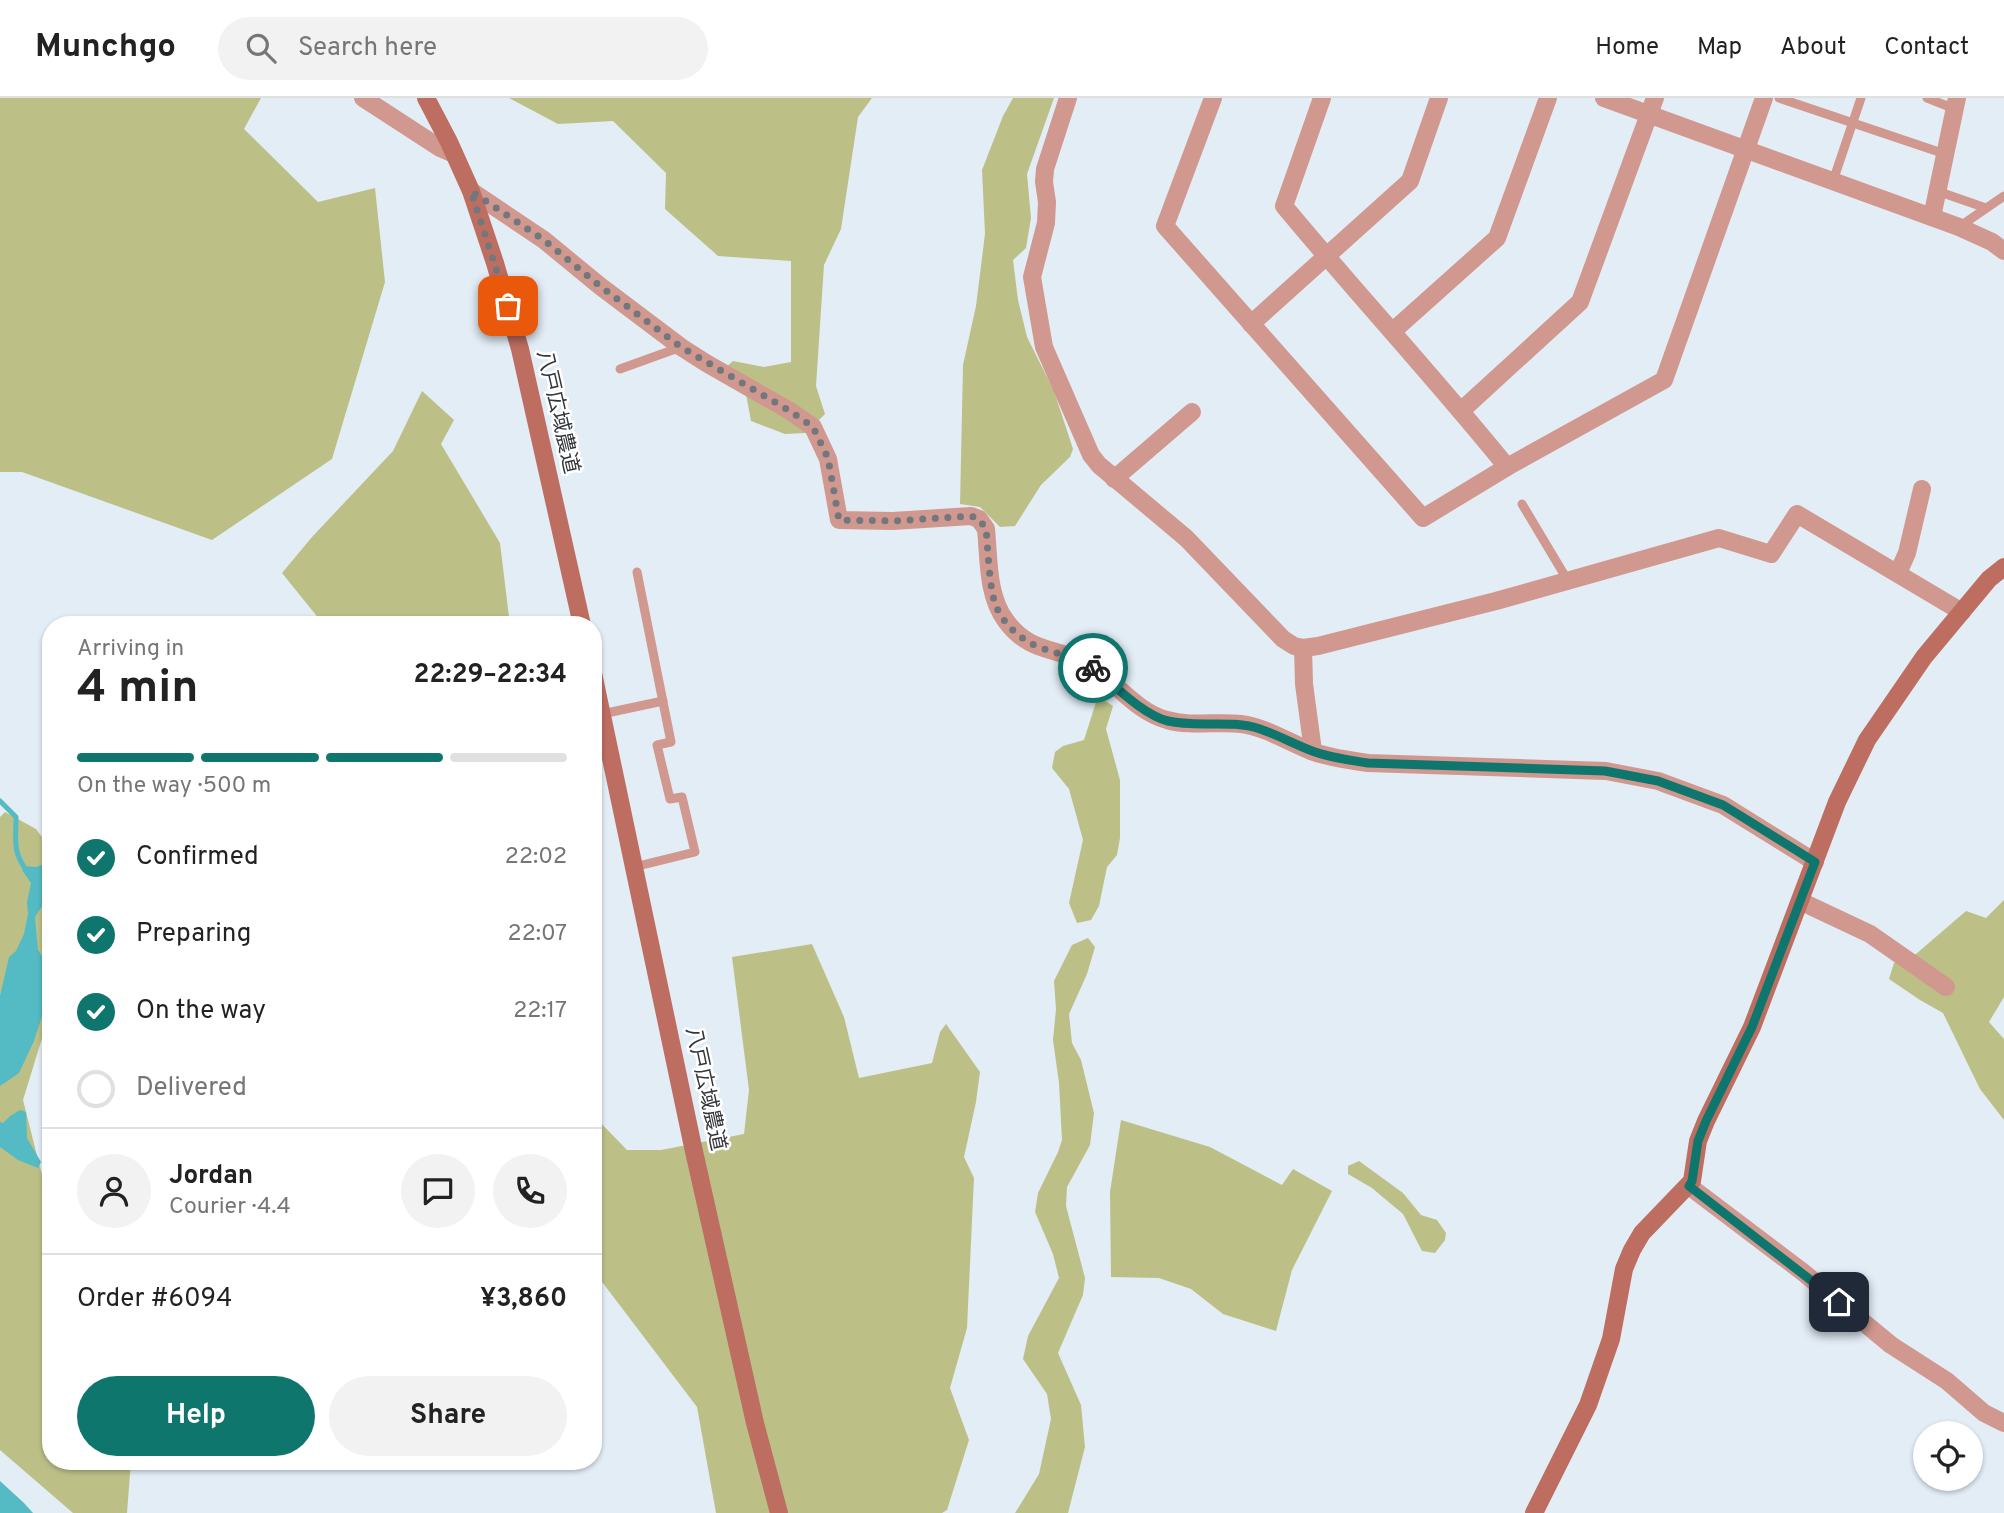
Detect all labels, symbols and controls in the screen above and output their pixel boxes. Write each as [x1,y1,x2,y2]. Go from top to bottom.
search box [218,17,708,80]
text: Munchgo [35,27,176,69]
icon: search [242,29,280,67]
text: Search here [298,32,437,65]
text: Home [1595,33,1659,63]
text: Map [1697,33,1742,63]
text: About [1780,33,1846,63]
text: Contact [1884,33,1969,63]
pin [478,276,538,336]
icon: bag [489,287,527,325]
street label: 八戸広域農道 [530,348,584,476]
courier [1058,633,1128,703]
text: Arriving in [77,635,184,664]
icon: bike [1074,649,1112,687]
text: 22:29–22:34 [414,659,567,692]
text: 4 min [77,660,199,719]
text: On the way · 500 m [77,772,271,801]
icon: check [77,839,115,877]
text: Confirmed [136,841,259,874]
text: 22:02 [505,843,567,872]
icon: check [77,916,115,954]
text: Preparing [136,918,251,951]
text: 22:07 [508,920,567,949]
icon: check [77,993,115,1031]
text: On the way [136,995,266,1028]
text: 22:17 [513,997,567,1026]
street label: 八戸広域農道 [679,1025,731,1153]
text: Delivered [136,1072,247,1105]
button: person [77,1154,151,1228]
button: chat [401,1154,475,1228]
button: phone [493,1154,567,1228]
text: Jordan [169,1160,253,1193]
text: Courier · 4.4 [169,1193,291,1222]
pin [1809,1272,1869,1332]
text: Order #6094 [77,1283,232,1316]
text: ¥3,860 [480,1283,567,1316]
icon: home [1820,1283,1858,1321]
button: Help [77,1376,315,1456]
button: Share [329,1376,567,1456]
map controls [1913,1421,1983,1491]
button: locate [1913,1421,1983,1491]

